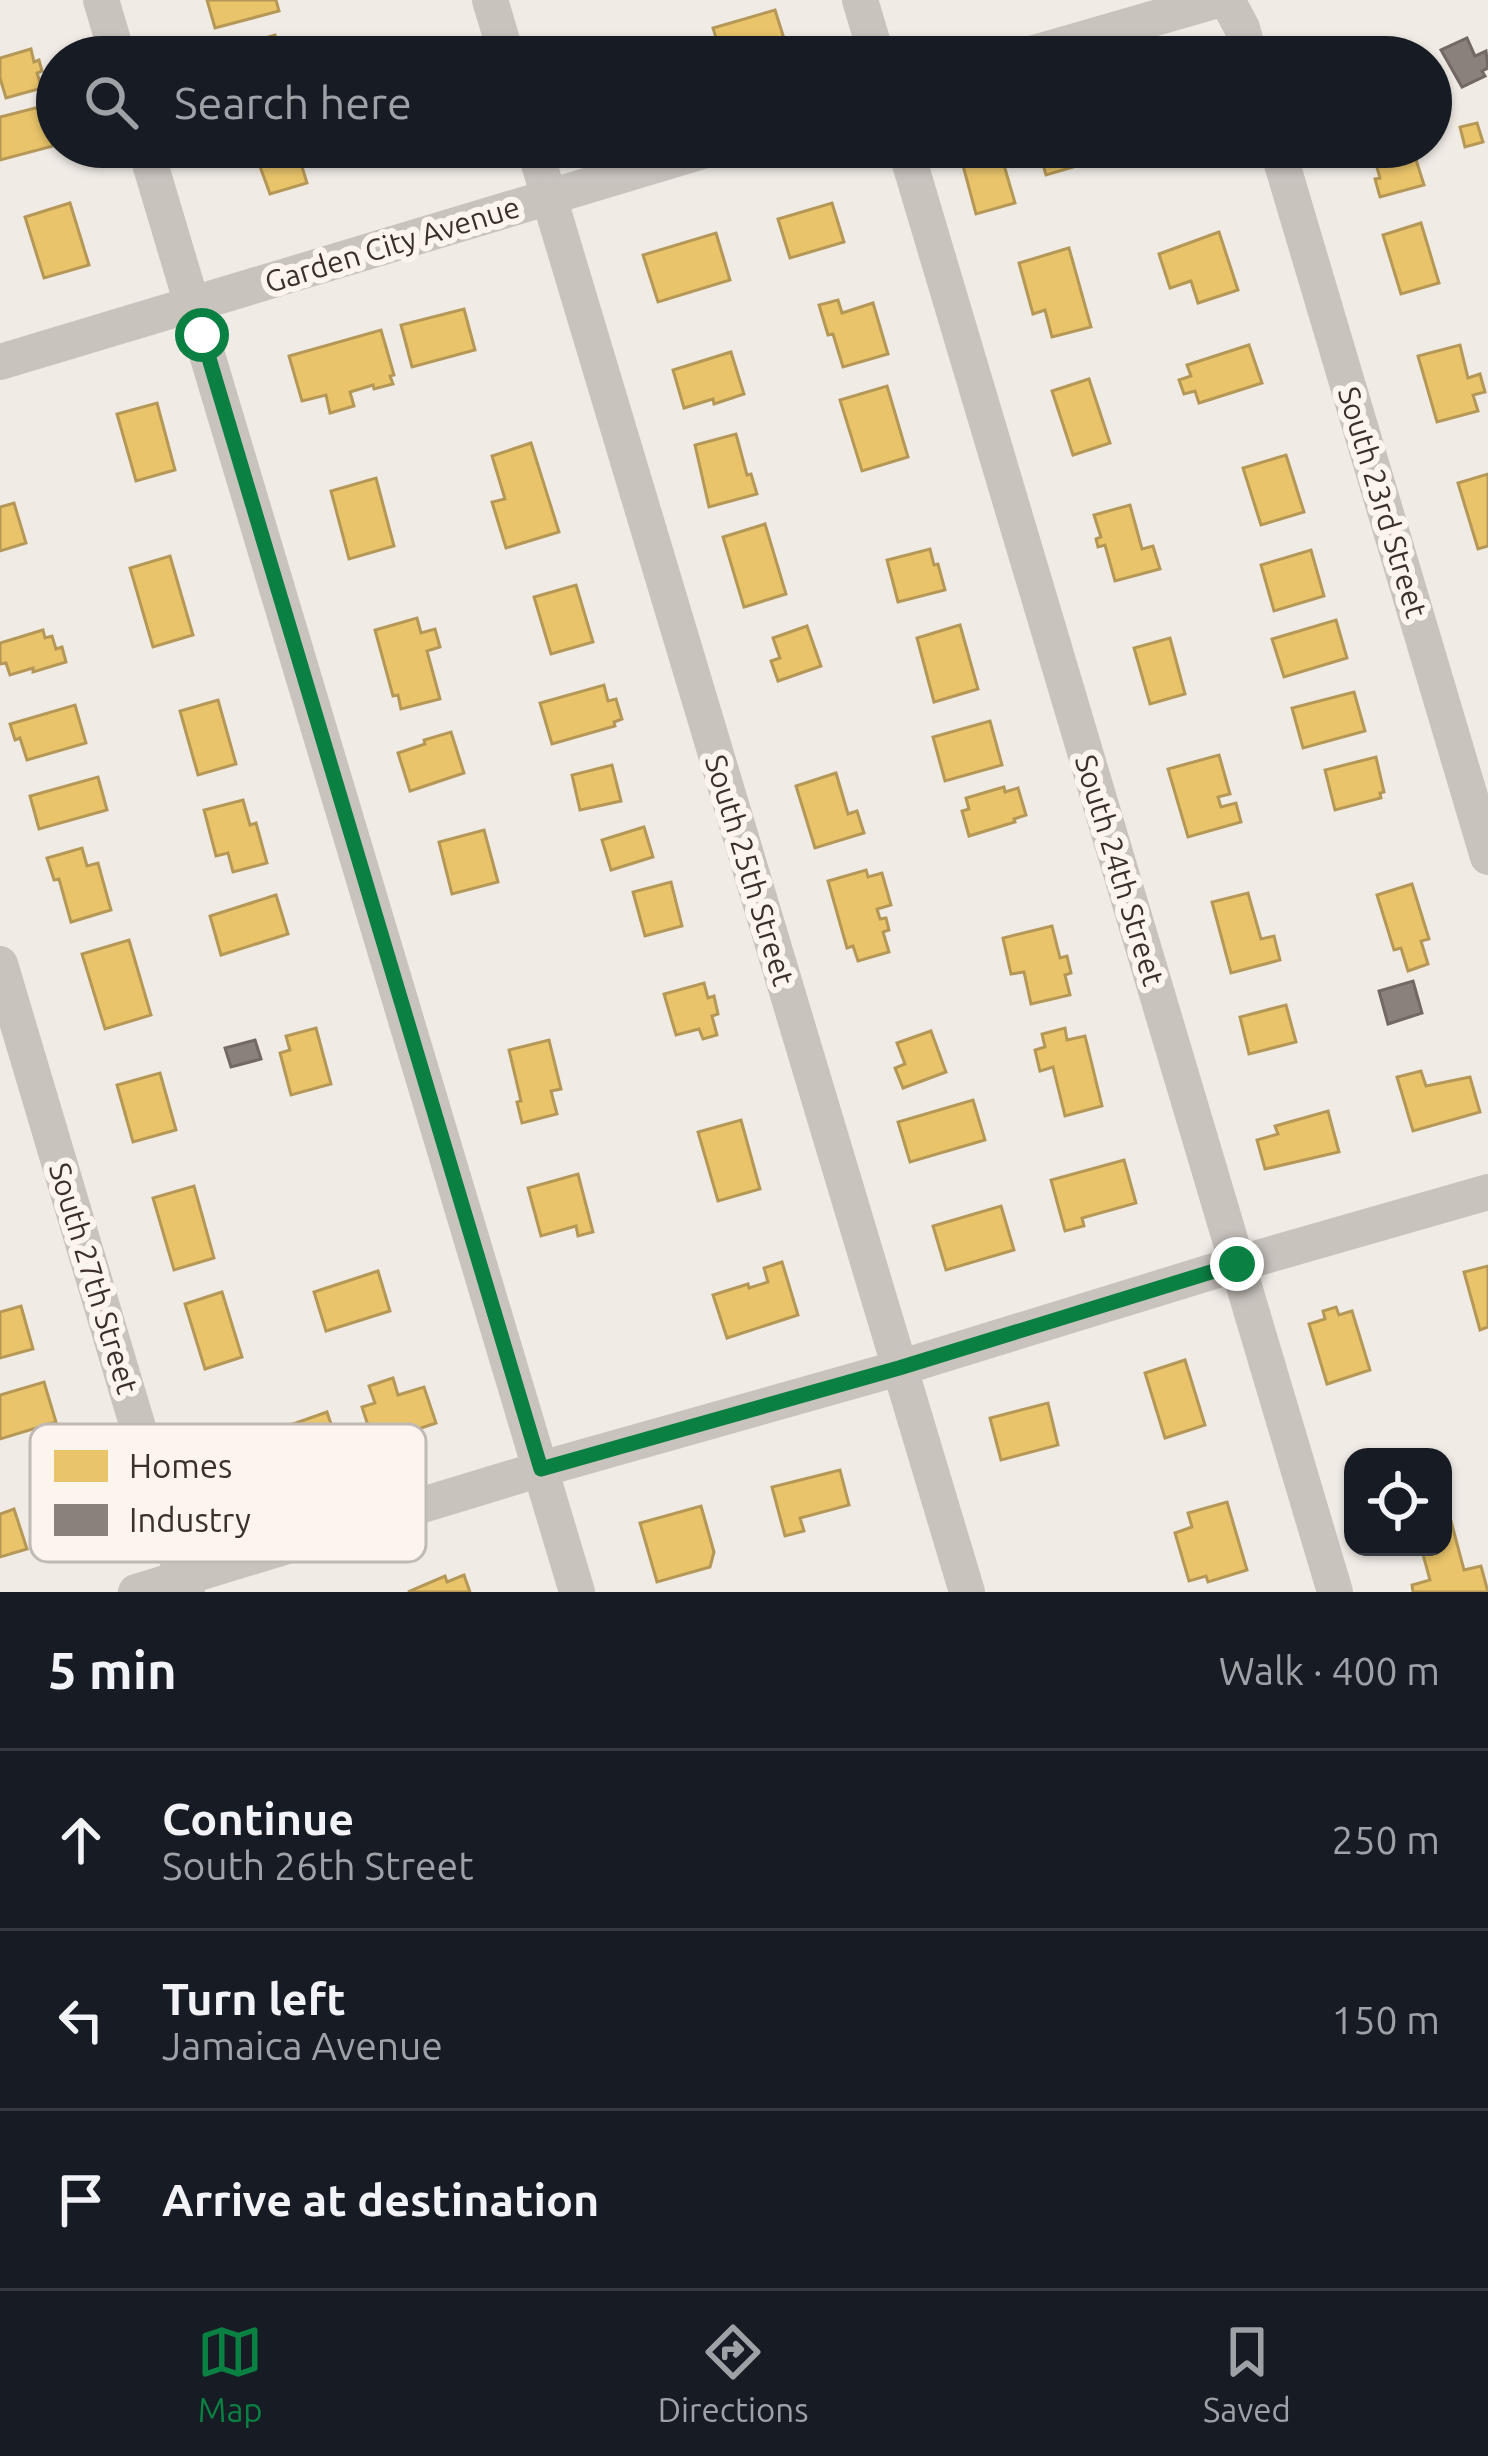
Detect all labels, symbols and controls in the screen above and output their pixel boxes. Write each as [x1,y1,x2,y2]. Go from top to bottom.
search box [36,36,1452,168]
icon: search [78,69,144,135]
text: Search here [174,77,412,128]
street label: Garden City Avenue [260,189,524,299]
route start [175,308,229,362]
street label: South 23rd Street [1332,382,1434,622]
street label: South 25th Street [699,750,801,990]
street label: South 24th Street [1069,750,1171,990]
street label: South 27th Street [43,1158,145,1398]
route end [1210,1237,1264,1291]
legend [30,1424,426,1562]
text: Homes [129,1447,232,1484]
map controls [1344,1448,1452,1556]
button: locate [1344,1448,1452,1556]
text: Industry [129,1501,251,1538]
text: 5 min [48,1641,177,1699]
text: Walk · 400 m [1219,1649,1440,1692]
text: Continue [162,1793,354,1844]
icon: ahead [48,1807,114,1873]
text: 250 m [1331,1818,1440,1861]
text: South 26th Street [162,1844,473,1887]
text: Turn left [162,1973,346,2024]
icon: left [48,1987,114,2053]
text: 150 m [1331,1998,1440,2041]
text: Jamaica Avenue [162,2024,443,2067]
icon: arrive [48,2167,114,2233]
text: Arrive at destination [162,2174,599,2225]
tab: Map [197,2319,263,2428]
tab: Directions [658,2319,808,2428]
tab: Saved [1203,2319,1291,2428]

